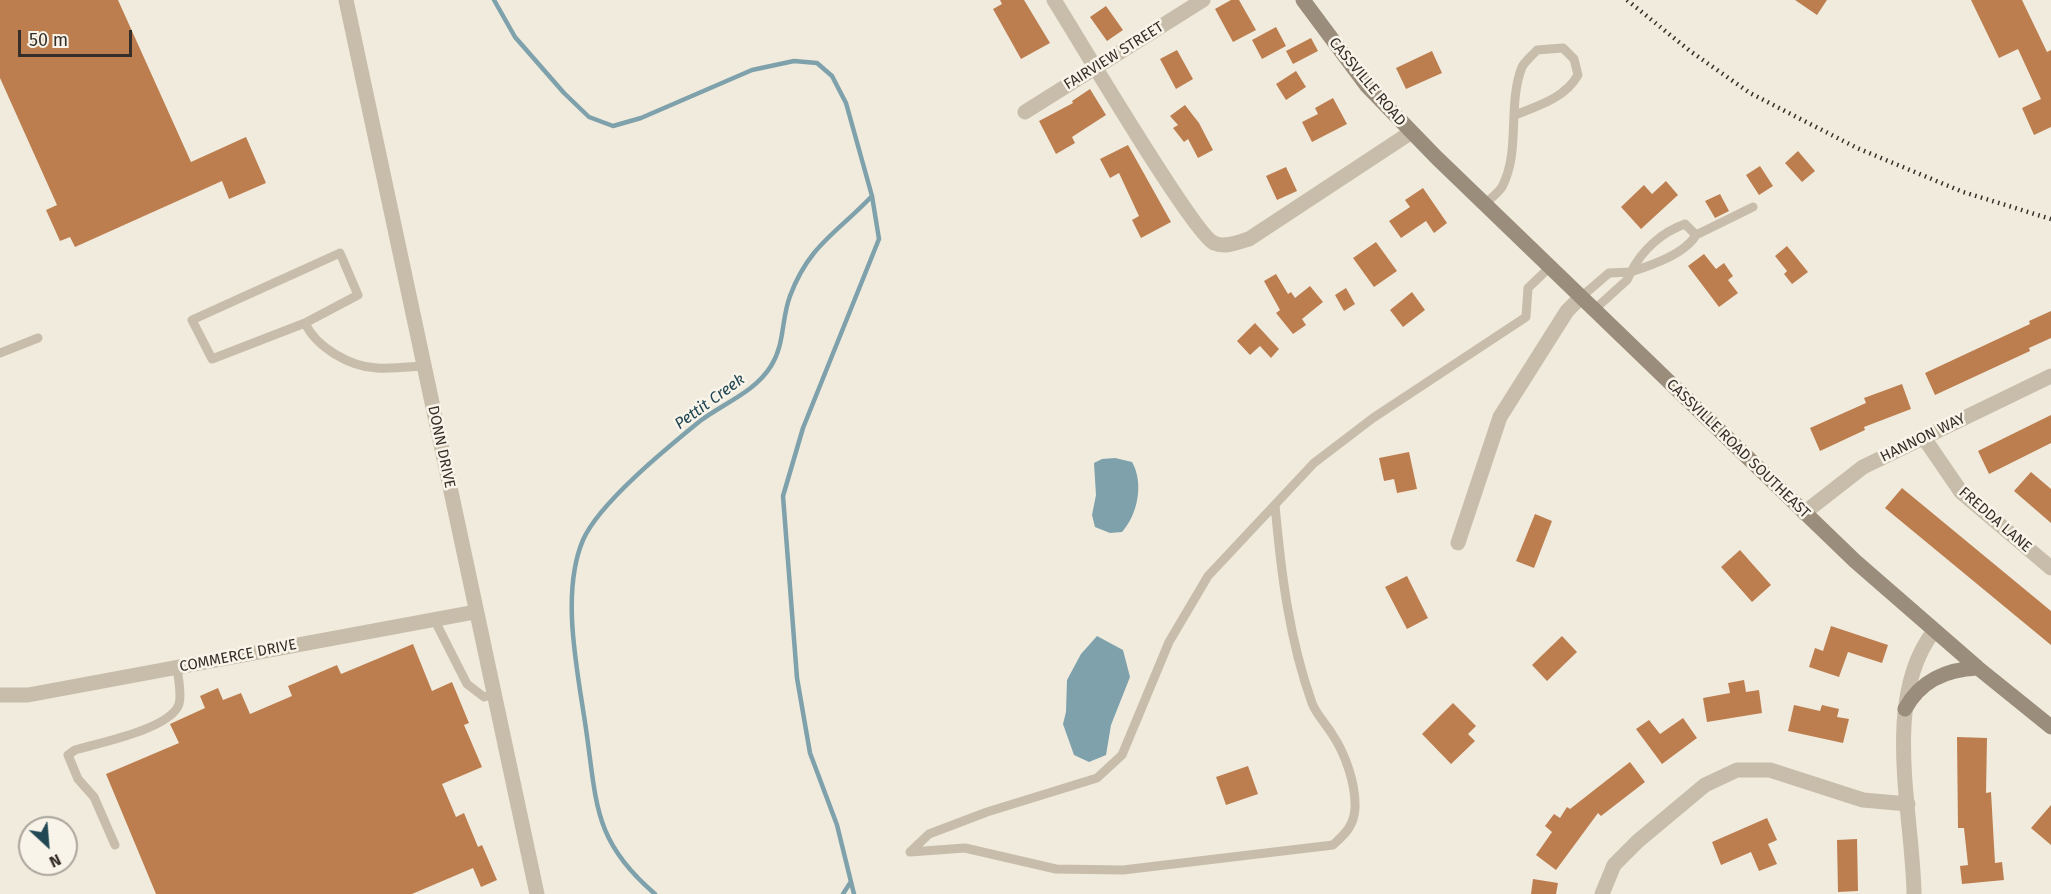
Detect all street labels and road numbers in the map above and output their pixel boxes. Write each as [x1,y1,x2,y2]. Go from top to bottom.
street label: FAIRVIEW STREET [1061,18,1167,94]
street label: CASSVILLE ROAD [1325,34,1409,130]
street label: CASSVILLE ROAD SOUTHEAST [1662,376,1814,522]
street label: DONN DRIVE [423,404,459,490]
street label: HANNON WAY [1878,410,1968,466]
street label: FREDDA LANE [1955,484,2035,556]
street label: COMMERCE DRIVE [178,636,298,676]

